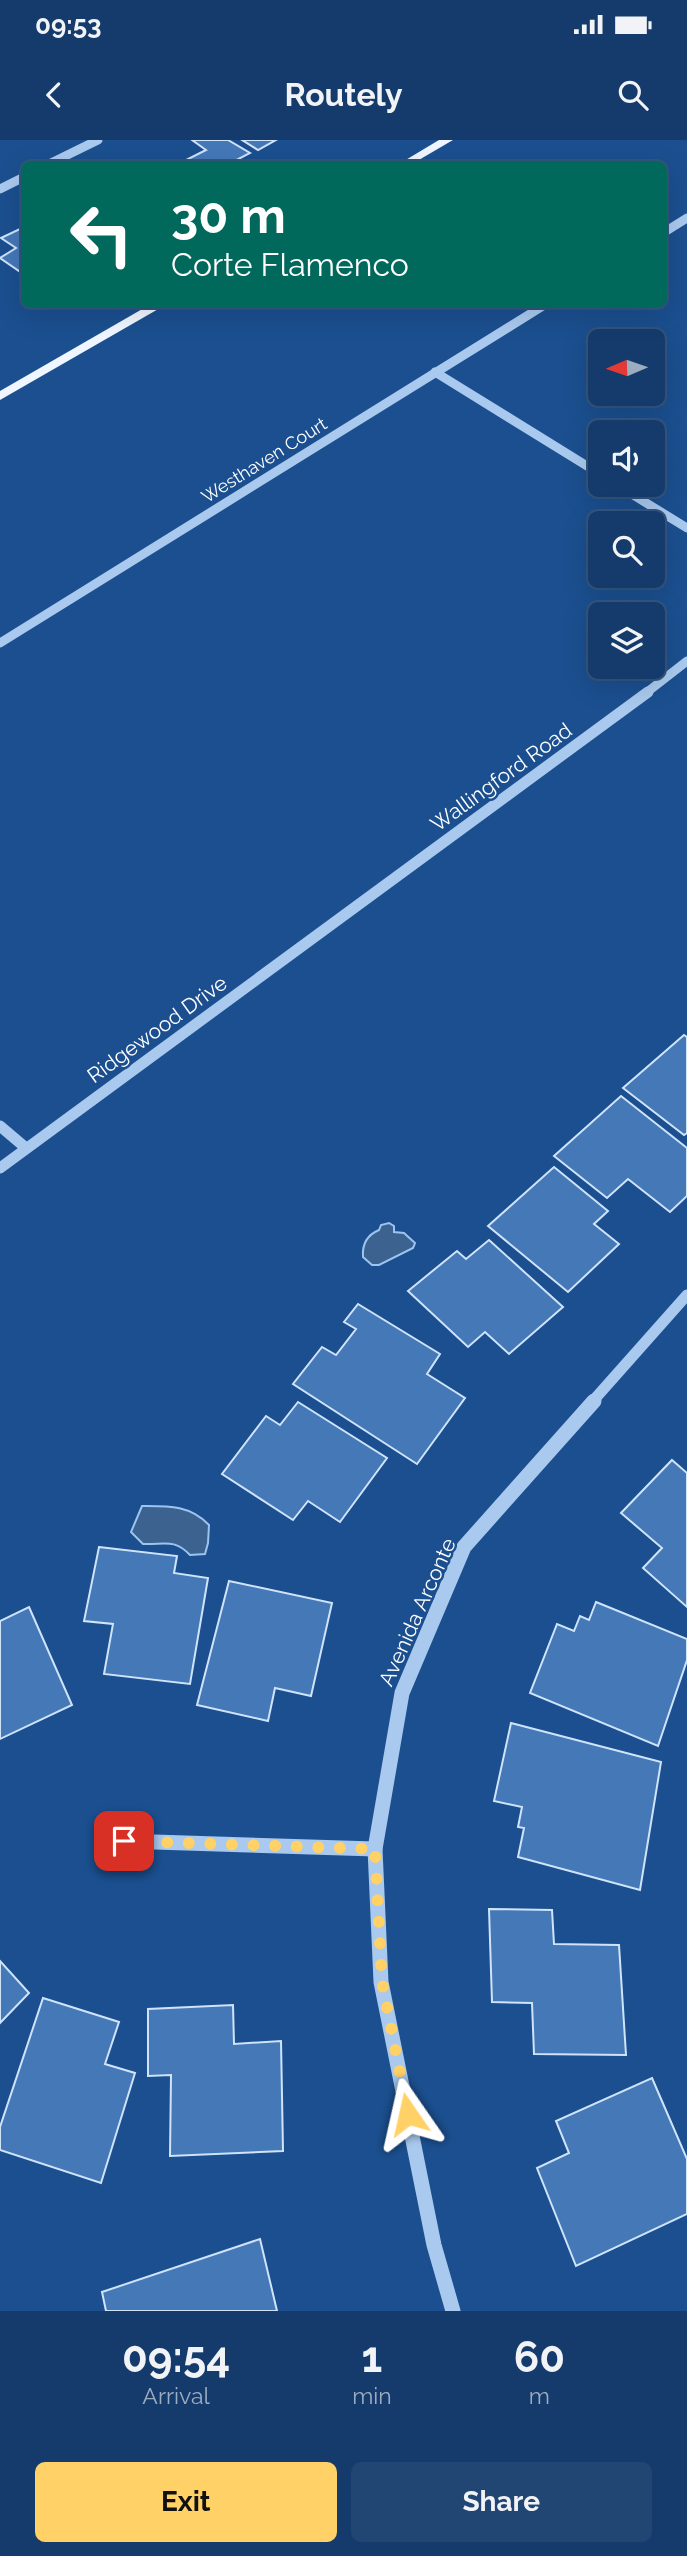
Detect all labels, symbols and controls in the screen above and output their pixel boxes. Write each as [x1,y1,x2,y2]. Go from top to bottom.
text: 09:53 [35,10,102,40]
icon: back [35,76,73,114]
text: Routely [285,76,402,113]
icon: search [614,76,652,114]
text: 30 m [171,187,286,244]
icon: left [56,189,147,280]
text: Corte Flamenco [171,246,409,283]
north arrow [588,329,665,406]
map controls [588,329,665,679]
street label: Westhaven Court [197,413,331,507]
button: sound [588,420,665,497]
button: search [588,511,665,588]
button: layers [588,602,665,679]
street label: Wallingford Road [425,717,577,837]
street label: Ridgewood Drive [82,970,232,1088]
street label: Avenida Arconte [373,1534,461,1690]
pin [94,1811,154,1871]
icon: arrive [105,1822,143,1860]
position arrow [371,2077,445,2151]
text: 09:54 [122,2333,230,2382]
text: 1 [362,2333,382,2382]
text: 60 [514,2333,565,2382]
text: Arrival [142,2382,210,2409]
text: min [352,2382,392,2409]
text: m [529,2382,550,2409]
button: Exit [35,2462,337,2542]
button: Share [351,2462,652,2542]

